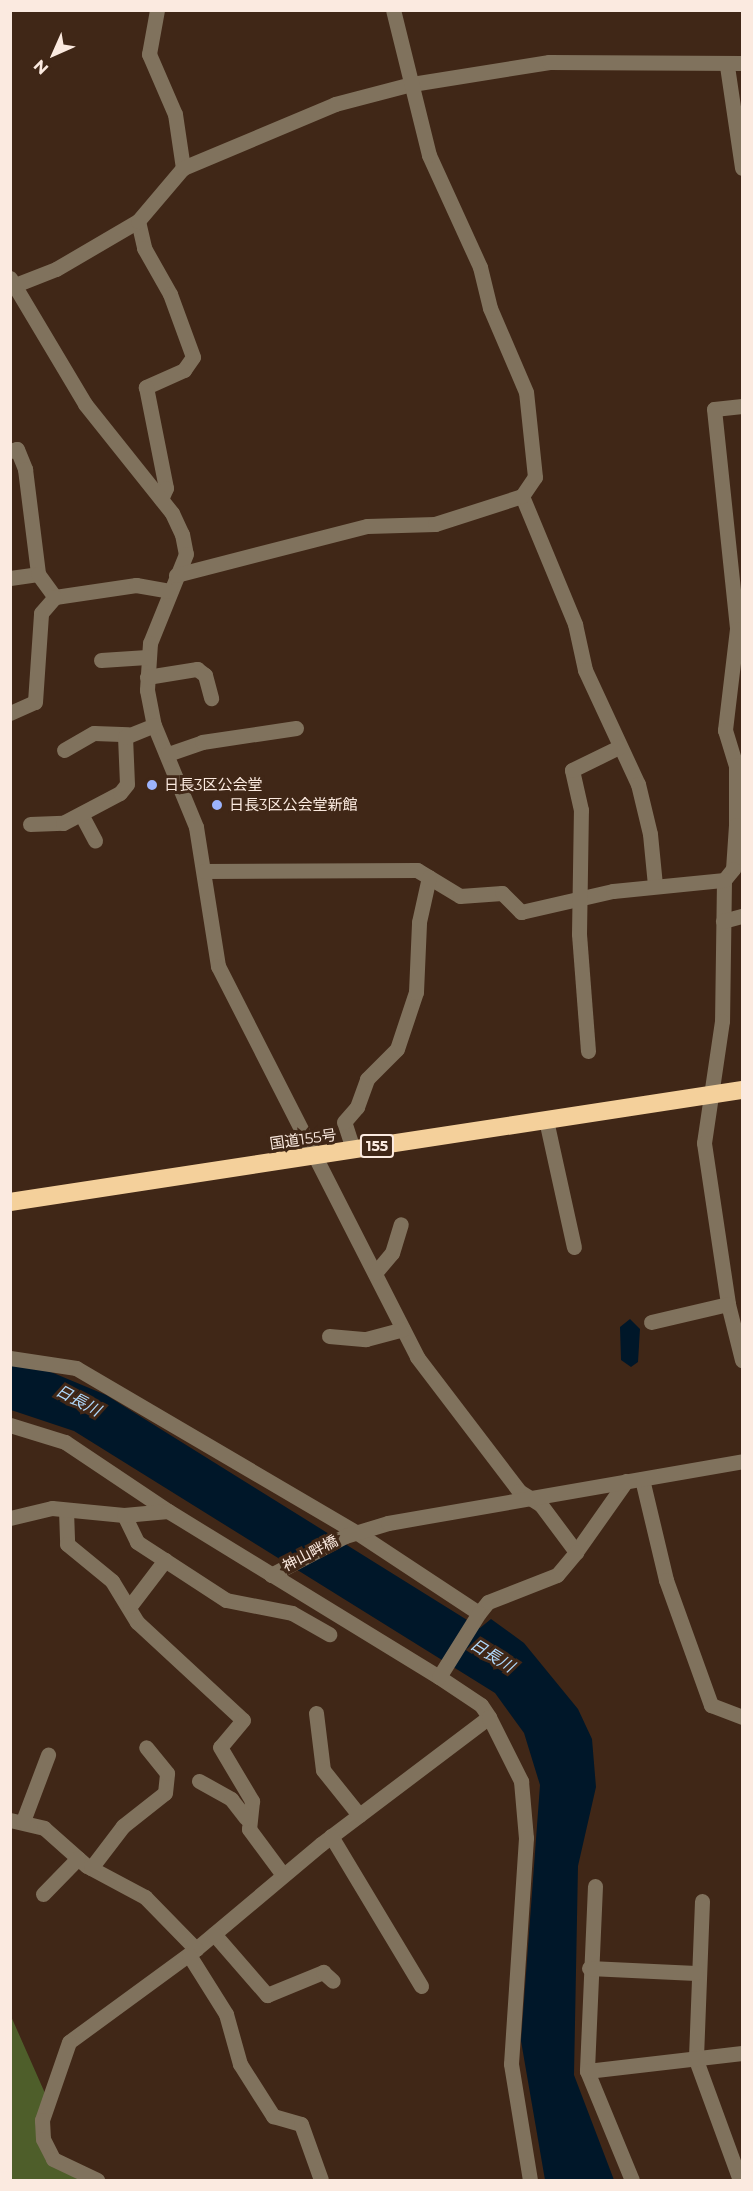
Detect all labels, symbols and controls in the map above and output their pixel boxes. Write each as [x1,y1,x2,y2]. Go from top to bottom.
north arrow [24,24,84,84]
text: N [30,56,52,78]
place label: 日長3区公会堂 [164,776,262,794]
marker: 日長3区公会堂 [145,778,159,792]
place label: 日長3区公会堂新館 [229,796,357,814]
marker: 日長3区公会堂新館 [210,798,224,812]
street label: 国道155号 [268,1125,338,1153]
road number: 155 [359,1135,395,1157]
water label: 日長川 [52,1381,104,1421]
street label: 神山畔橋 [279,1531,341,1575]
water label: 日長川 [467,1635,517,1677]

